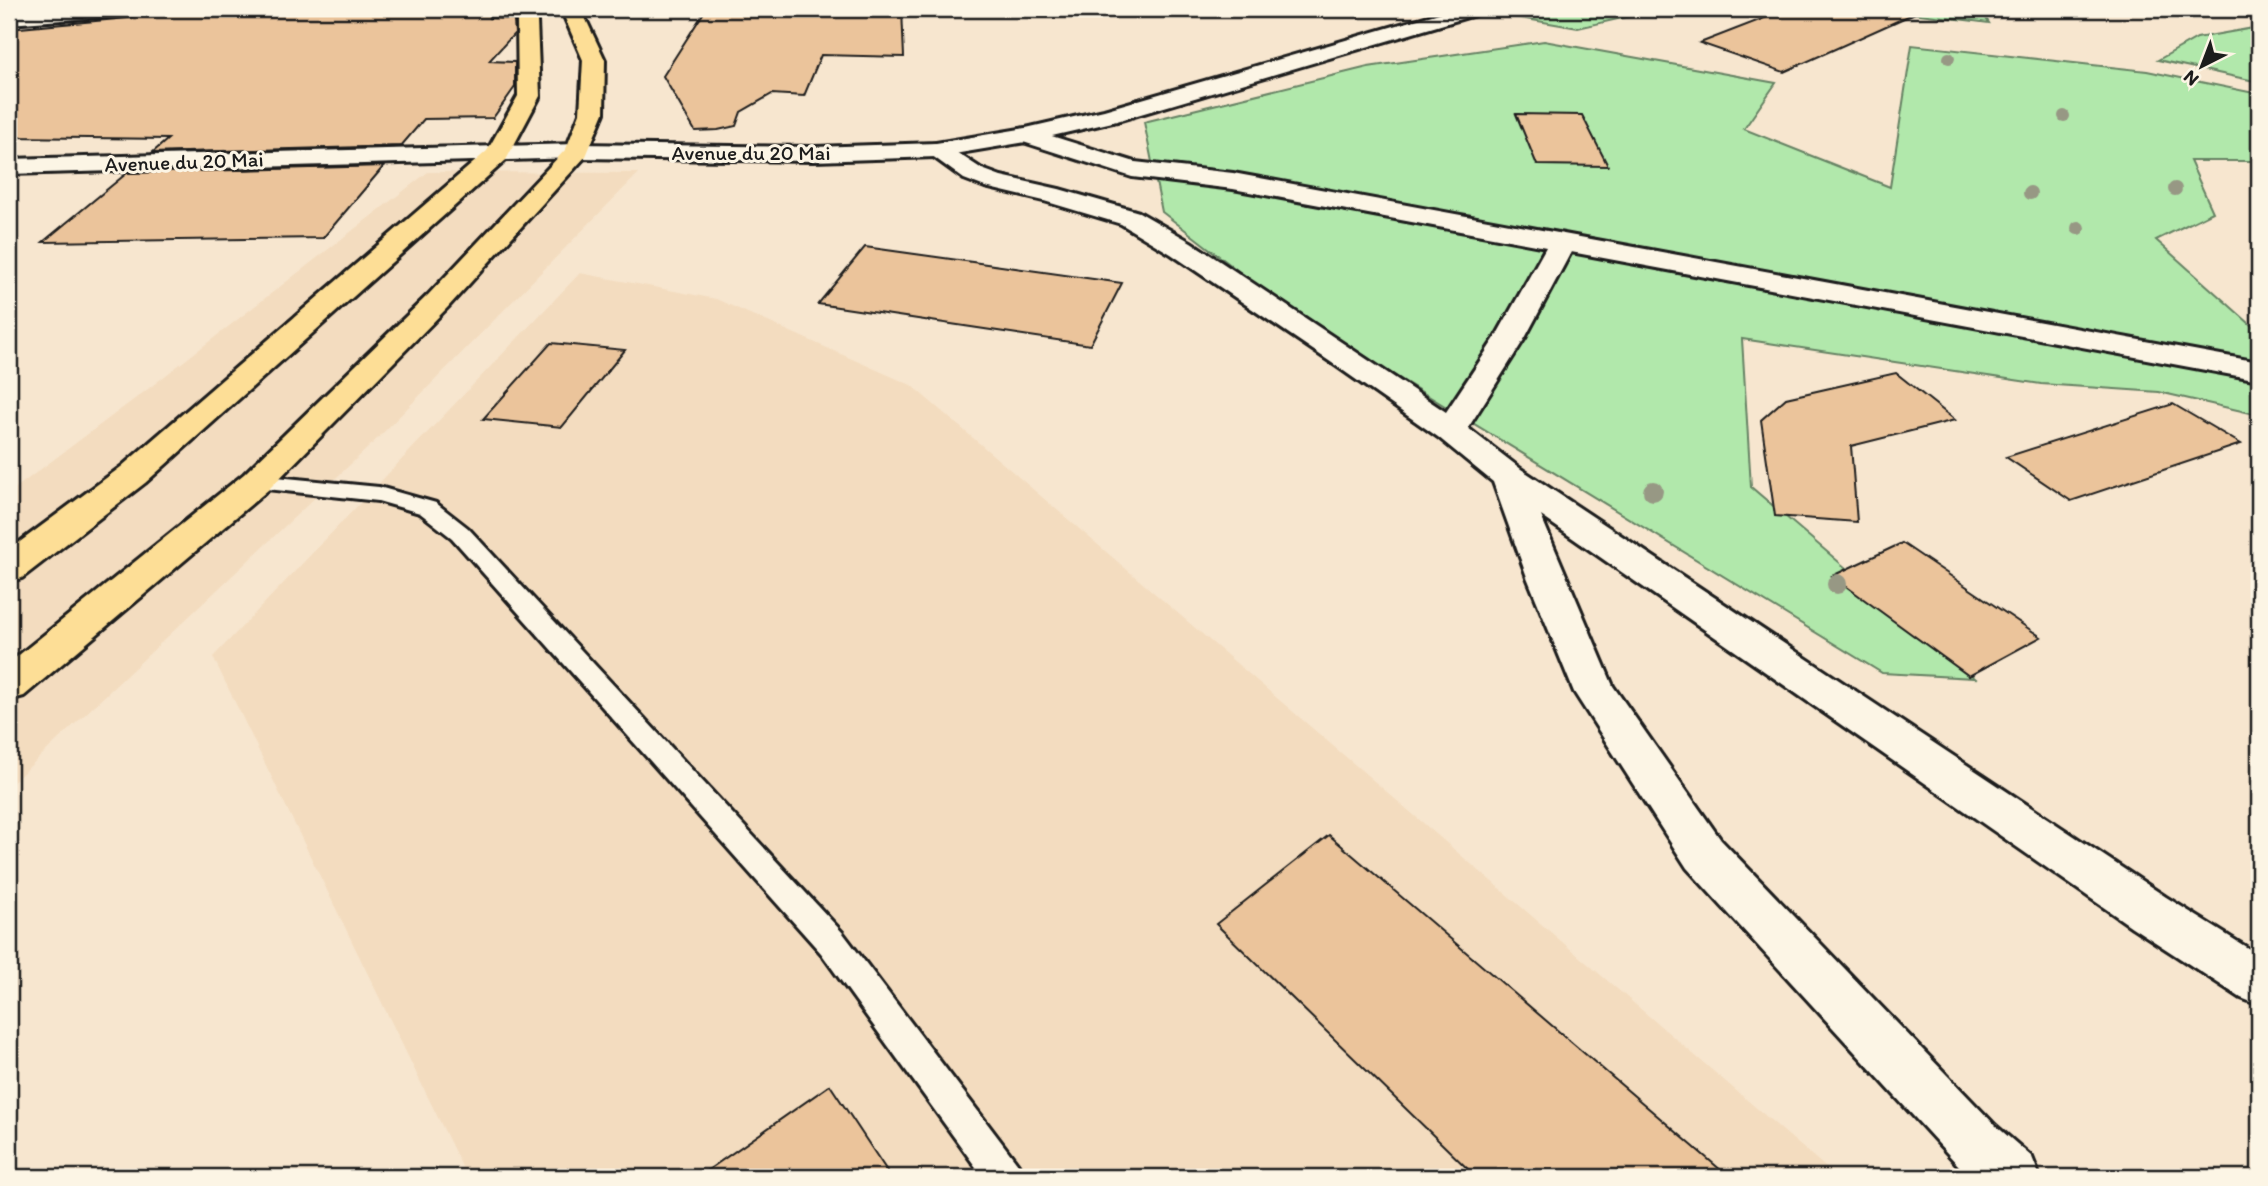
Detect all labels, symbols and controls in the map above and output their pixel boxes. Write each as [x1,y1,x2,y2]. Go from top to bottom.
north arrow [2166,32,2236,102]
text: N [2178,65,2203,91]
street label: Avenue du 20 Mai [671,140,831,165]
street label: Avenue du 20 Mai [104,146,264,177]

